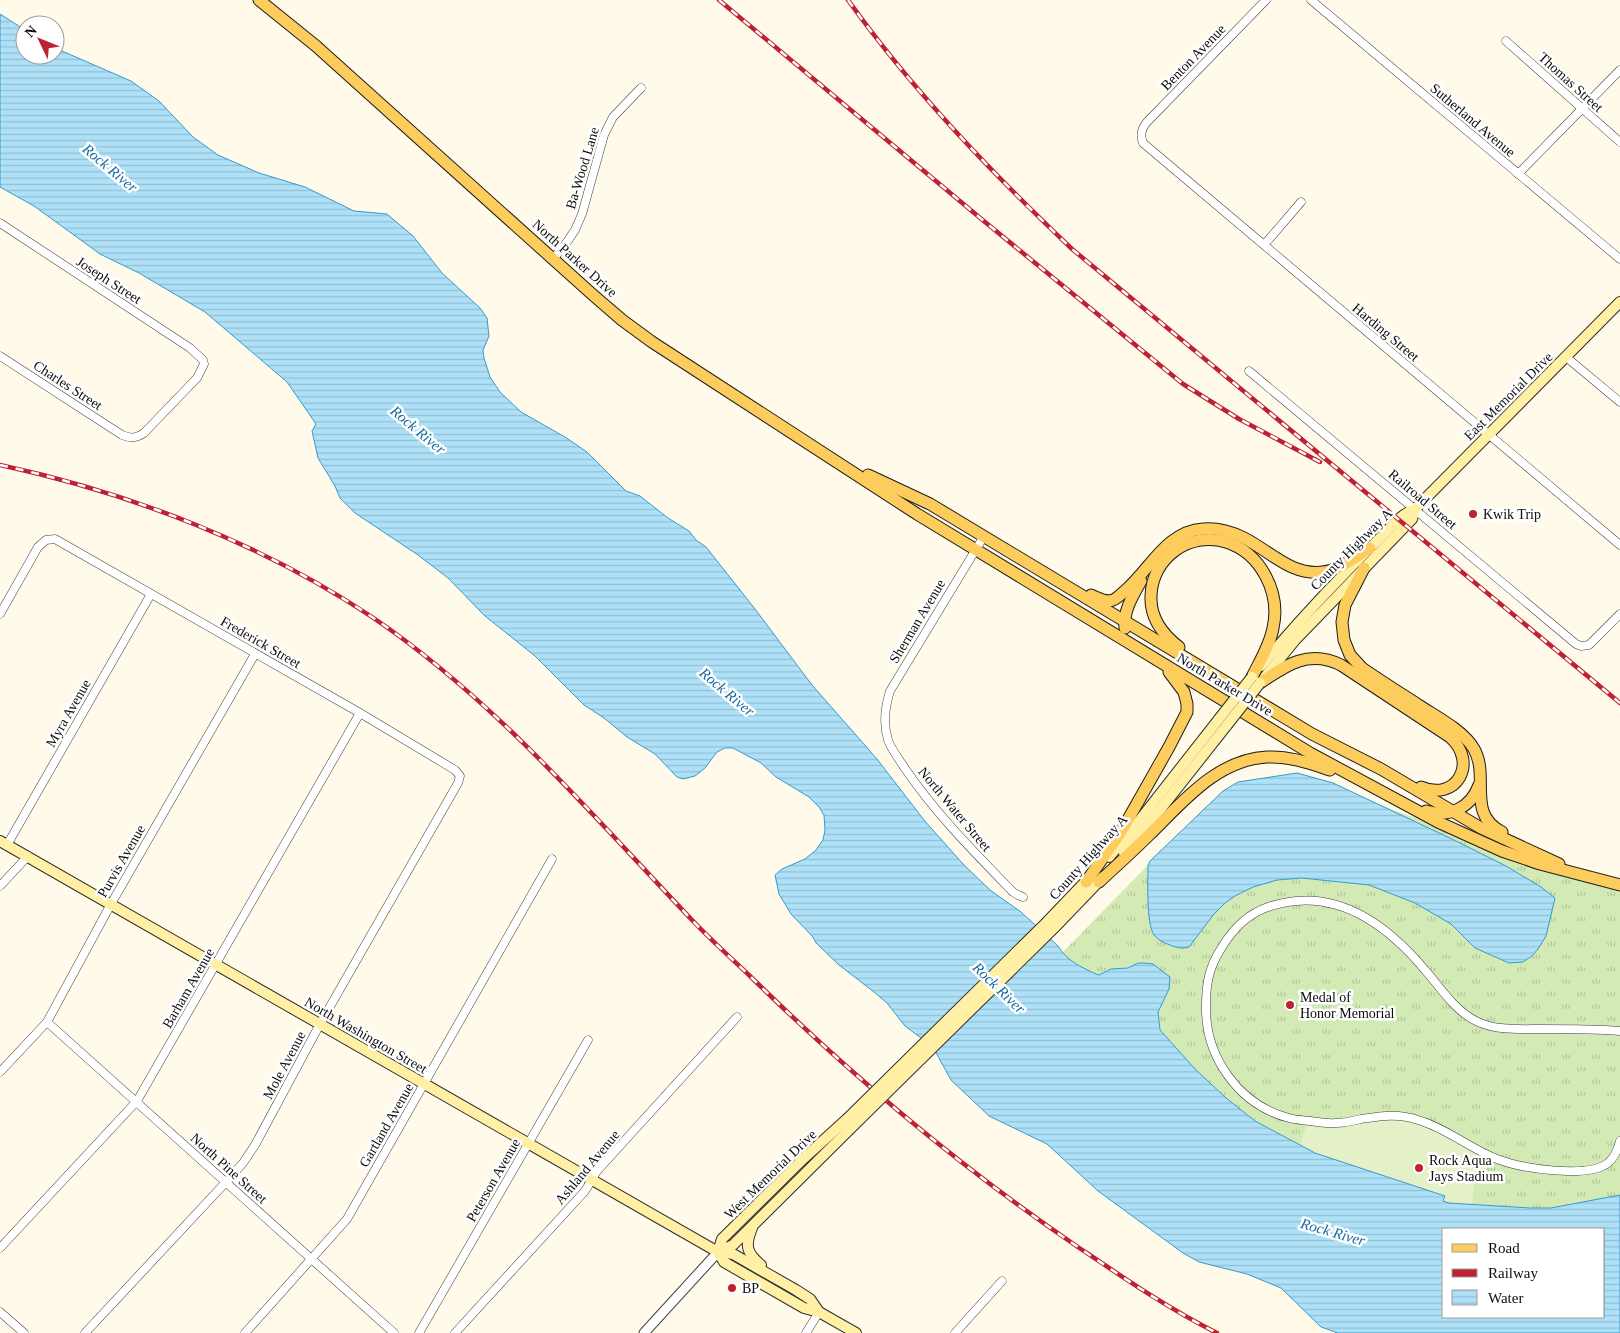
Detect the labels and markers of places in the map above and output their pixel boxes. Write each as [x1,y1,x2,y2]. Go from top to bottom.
place label: Kwik Trip [1483,507,1541,522]
marker: Kwik Trip [1467,508,1479,520]
place label: Medal of Honor Memorial [1300,990,1395,1021]
marker: Medal of Honor Memorial [1284,999,1296,1011]
place label: Rock Aqua Jays Stadium [1429,1153,1503,1184]
marker: Rock Aqua Jays Stadium [1413,1162,1425,1174]
place label: BP [742,1281,759,1296]
marker: BP [726,1282,738,1294]

